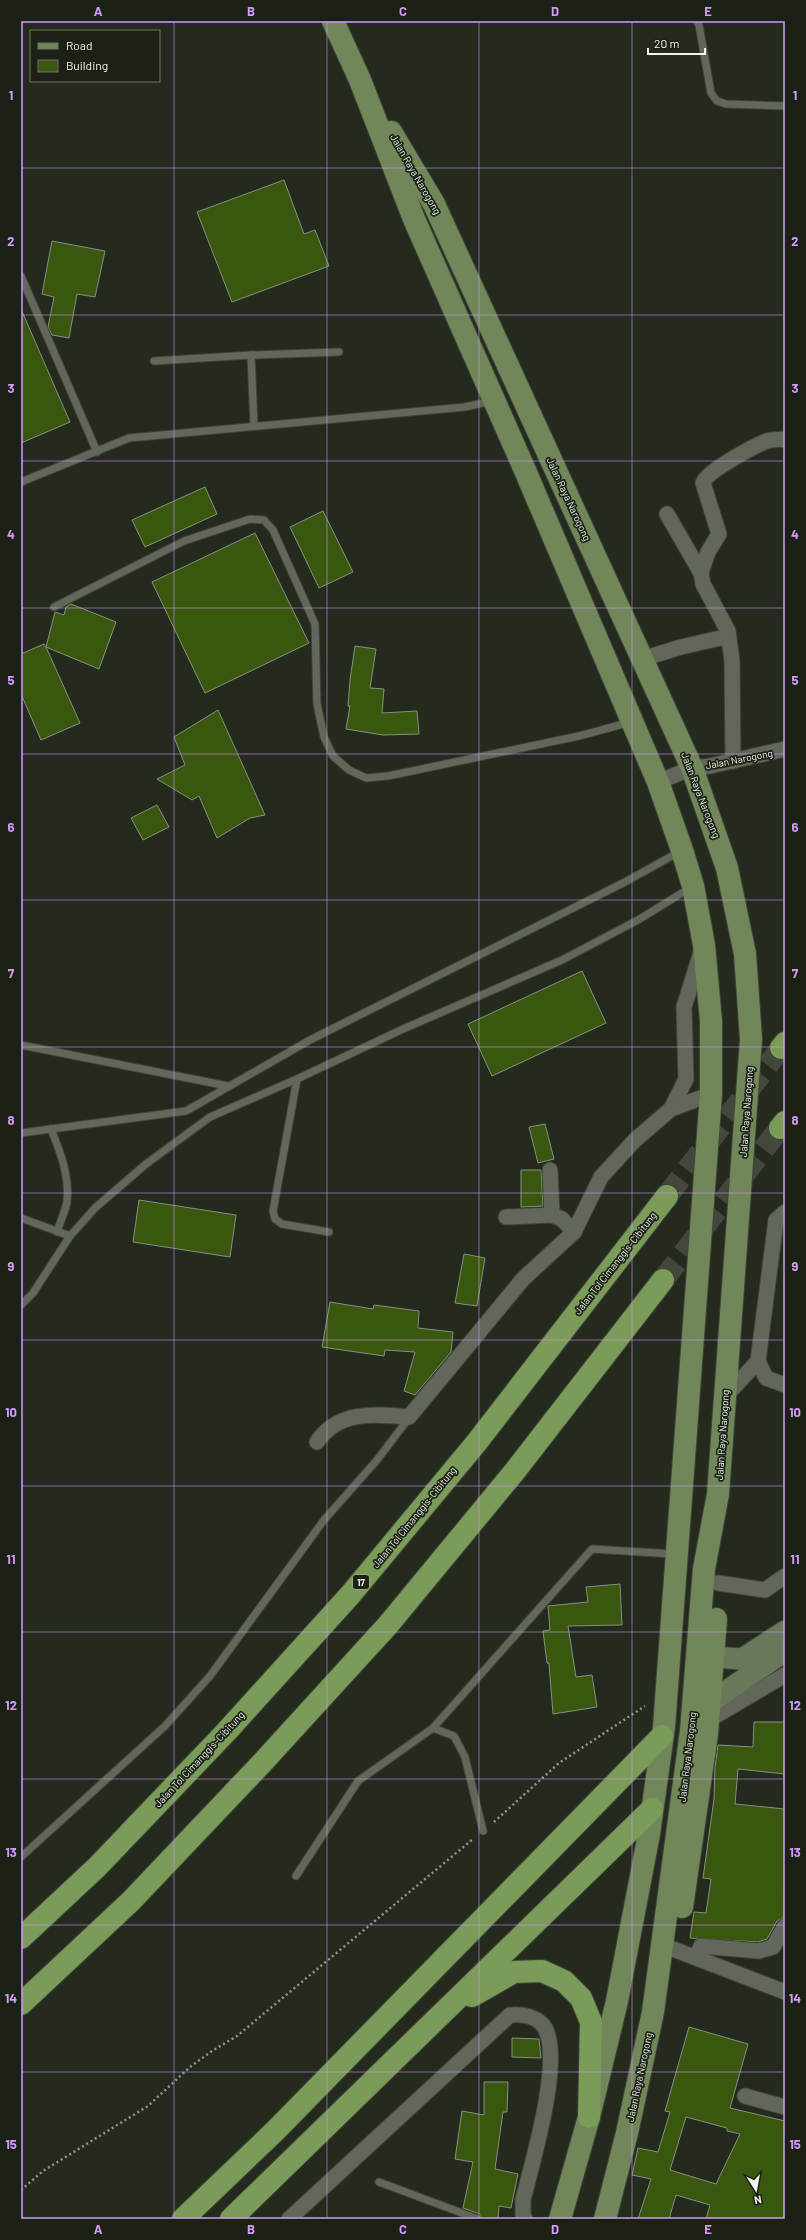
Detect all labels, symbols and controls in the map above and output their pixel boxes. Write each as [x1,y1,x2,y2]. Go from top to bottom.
text: A [94,3,103,19]
text: B [247,3,255,19]
text: C [399,3,407,19]
text: D [551,3,559,19]
text: E [704,3,712,19]
legend [30,30,160,82]
scale bar [648,30,705,56]
text: 20 m [654,36,680,50]
text: Road [66,38,93,52]
text: Building [66,58,108,72]
text: 1 [9,87,13,103]
text: 1 [793,87,797,103]
street label: Jalan Raya Narogong [388,132,444,216]
text: 2 [7,233,15,249]
text: 2 [791,233,799,249]
text: 3 [7,380,15,396]
text: 3 [791,380,799,396]
street label: Jalan Raya Narogong [544,455,594,543]
text: 4 [7,526,15,542]
text: 4 [791,526,799,542]
text: 5 [7,672,15,688]
text: 5 [791,672,799,688]
street label: Jalan Narogong [704,747,774,771]
street label: Jalan Raya Narogong [679,750,723,840]
text: 6 [8,819,15,835]
text: 6 [792,819,799,835]
text: 7 [8,965,15,981]
text: 7 [792,965,799,981]
street label: Jalan Raya Narogong [737,1066,755,1158]
text: 8 [7,1112,15,1128]
text: 8 [791,1112,799,1128]
street label: Jalan Tol Cimanggis–Cibitung [571,1209,659,1317]
text: 9 [8,1258,15,1274]
text: 9 [792,1258,799,1274]
street label: Jalan Raya Narogong [713,1389,731,1481]
text: 10 [5,1404,17,1420]
text: 10 [789,1404,801,1420]
street label: Jalan Tol Cimanggis–Cibitung [369,1464,459,1570]
text: 11 [6,1551,16,1567]
text: 11 [790,1551,800,1567]
road number: 17 [353,1575,369,1589]
text: 12 [5,1697,17,1713]
text: 12 [789,1697,801,1713]
street label: Jalan Tol Cimanggis–Cibitung [151,1709,247,1809]
street label: Jalan Raya Narogong [676,1711,698,1803]
text: 13 [5,1844,17,1860]
text: 13 [789,1844,801,1860]
text: 14 [5,1990,17,2006]
text: 14 [789,1990,801,2006]
street label: Jalan Raya Narogong [624,2031,654,2123]
text: 15 [5,2136,17,2152]
text: 15 [789,2136,801,2152]
north arrow [736,2170,776,2210]
text: N [753,2193,763,2207]
text: A [94,2221,103,2237]
text: B [247,2221,255,2237]
text: C [399,2221,407,2237]
text: D [551,2221,559,2237]
text: E [704,2221,712,2237]

